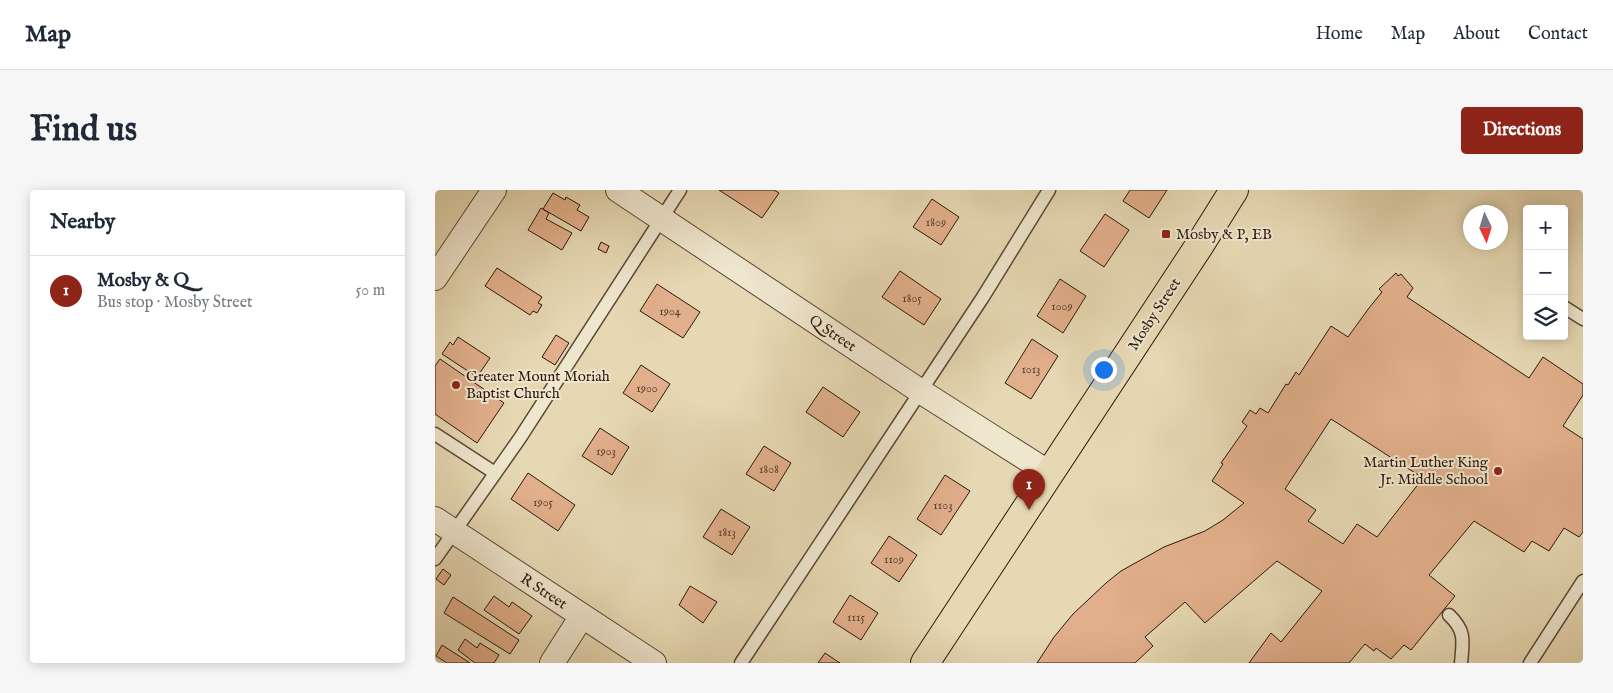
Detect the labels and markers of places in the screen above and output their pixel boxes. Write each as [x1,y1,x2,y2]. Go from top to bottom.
place label: Mosby & P, EB [1176,225,1272,244]
marker: Mosby & P, EB [1160,228,1172,240]
place label: Greater Mount Moriah Baptist Church [466,367,610,403]
marker: Greater Mount Moriah Baptist Church [450,379,462,391]
place label: Martin Luther King Jr. Middle School [1363,453,1489,489]
marker: Martin Luther King Jr. Middle School [1492,465,1504,477]
pin: 1 [1013,469,1045,510]

